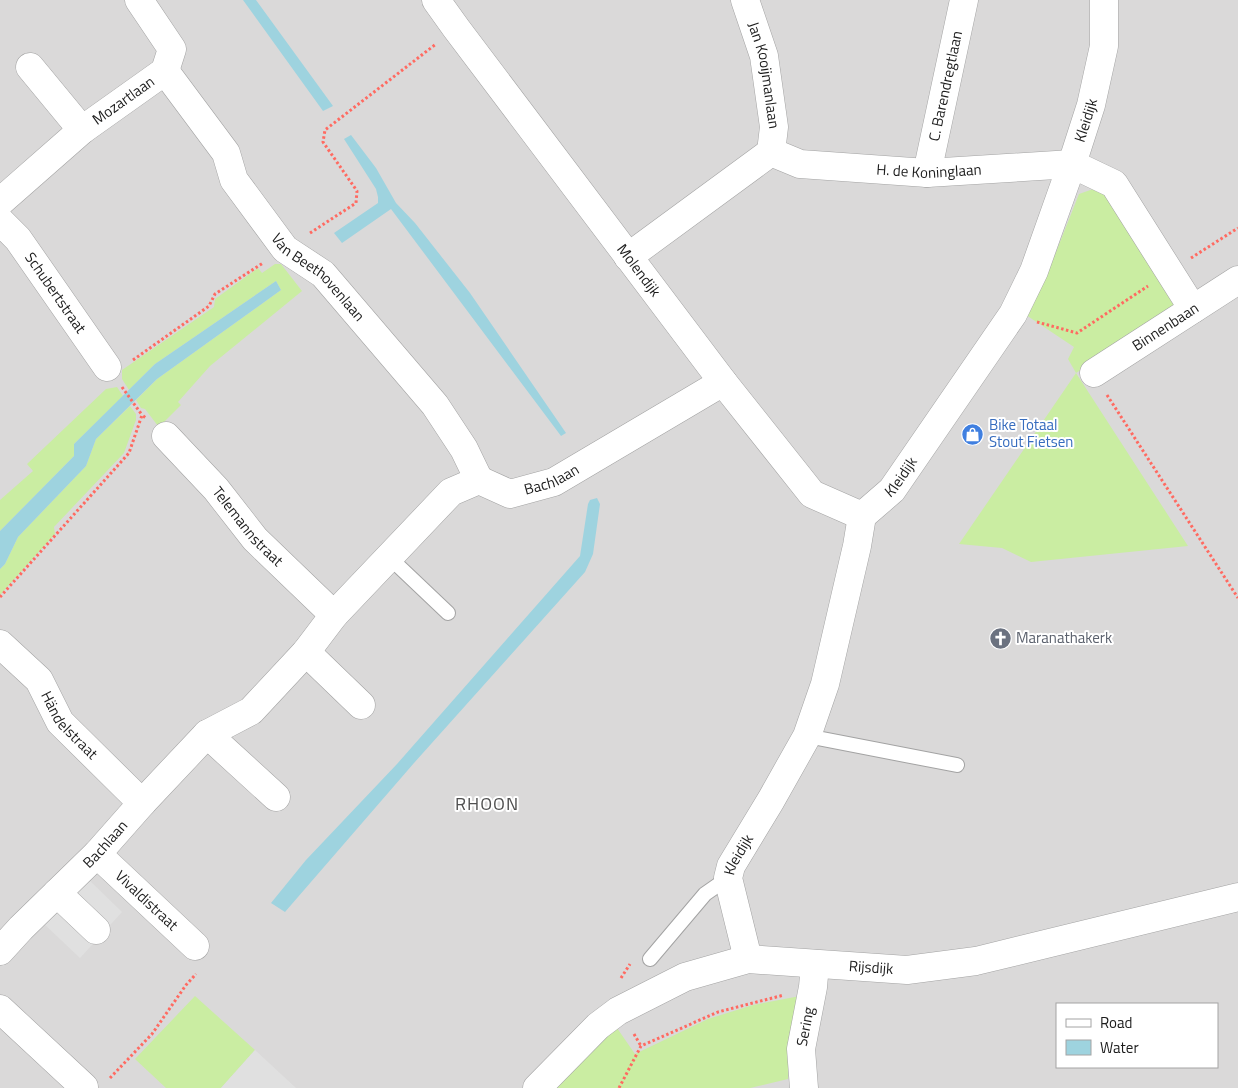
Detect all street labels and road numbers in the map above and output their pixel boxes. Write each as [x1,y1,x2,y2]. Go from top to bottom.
street label: Jan Kooijmanlaan [742,19,786,130]
street label: C. Barendregtlaan [922,29,968,143]
street label: Mozartlaan [87,70,159,130]
street label: Kleidijk [1068,96,1103,145]
street label: H. de Koninglaan [876,157,982,184]
street label: Van Beethovenlaan [266,228,371,326]
street label: Molendijk [612,239,667,301]
street label: Schubertstraat [19,247,93,338]
street label: Binnenbaan [1127,296,1203,357]
street label: Kleidijk [879,452,923,503]
street label: Bachlaan [521,458,583,501]
street label: Telemannstraat [207,481,289,572]
street label: Händelstraat [35,687,104,765]
street label: Bachlaan [77,815,133,873]
street label: Kleidijk [717,829,759,878]
street label: Vivaldistraat [110,865,184,936]
street label: Rijsdijk [848,954,894,980]
street label: Sering [790,1004,820,1048]

